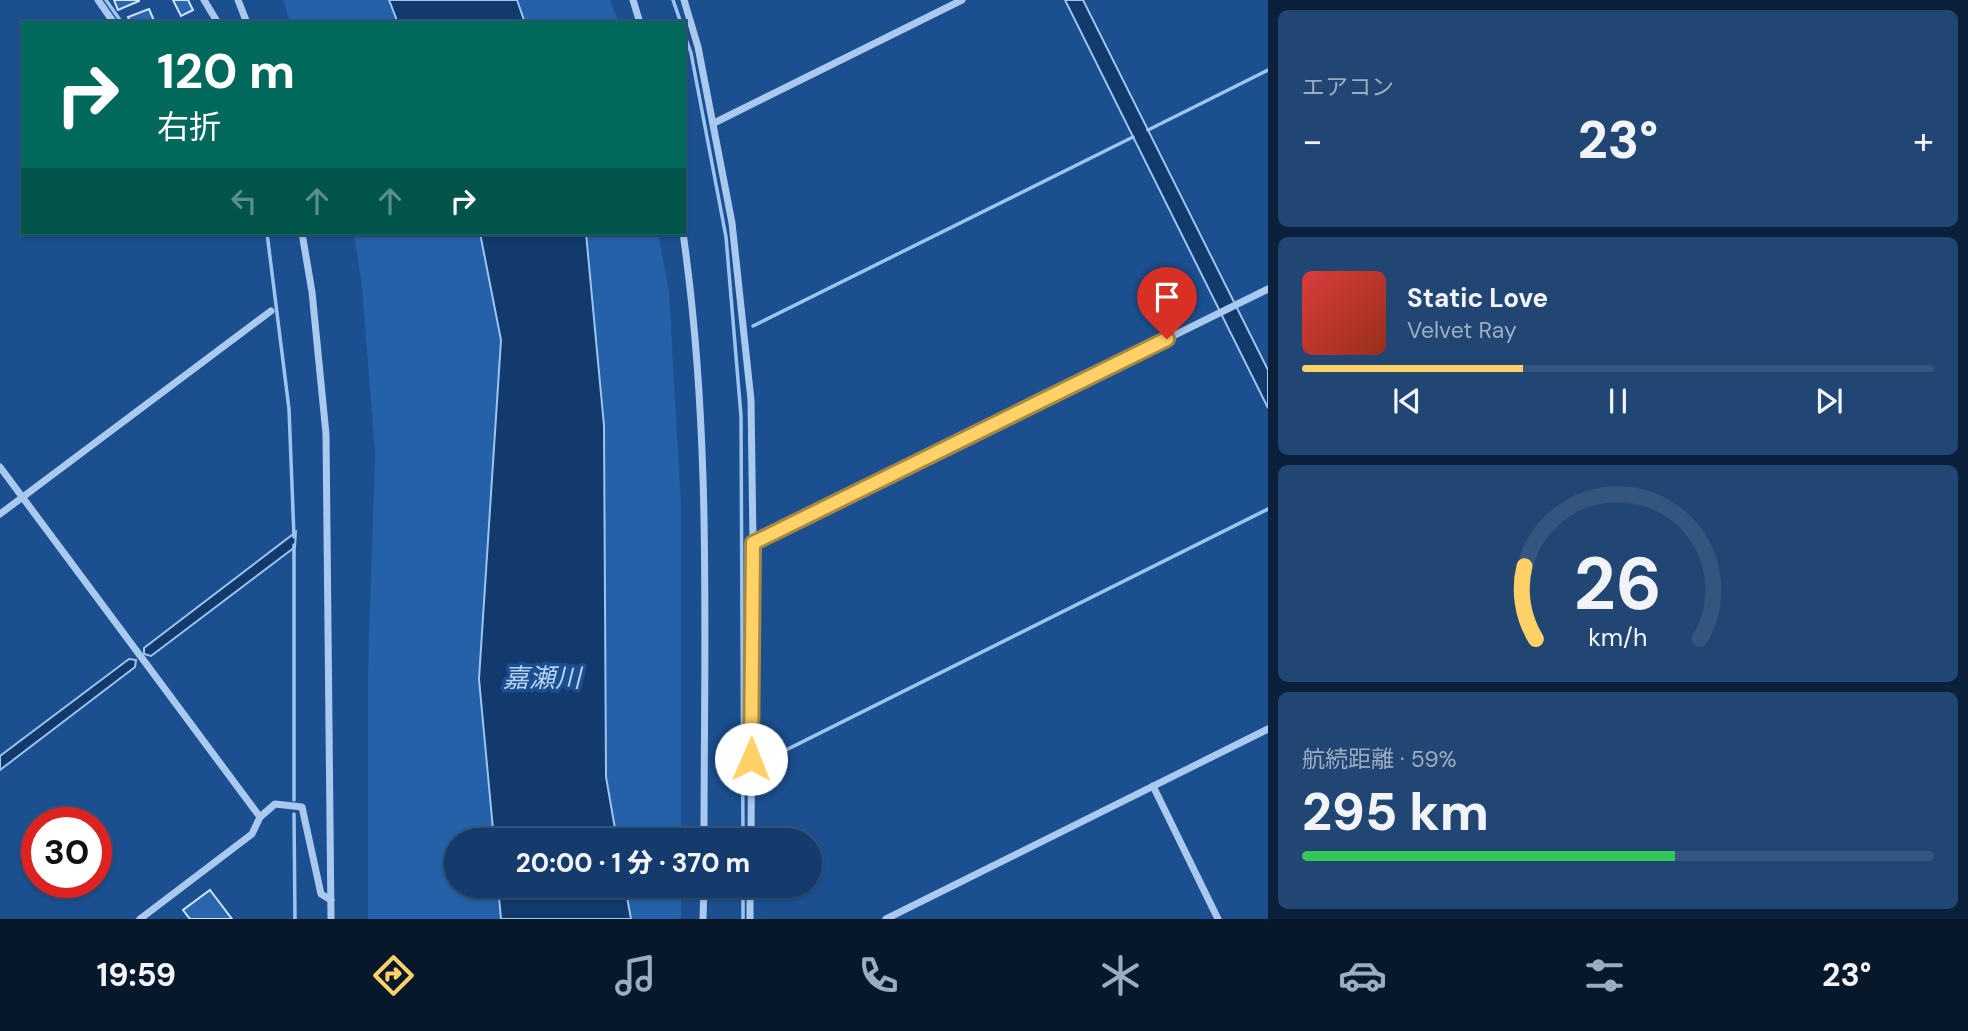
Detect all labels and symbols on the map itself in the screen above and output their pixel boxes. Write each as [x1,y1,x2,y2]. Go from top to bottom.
pin [1137,267,1197,339]
water label: 嘉瀬川 [503,661,584,695]
position arrow [714,722,788,796]
speed limit sign: 30 [21,807,112,898]

